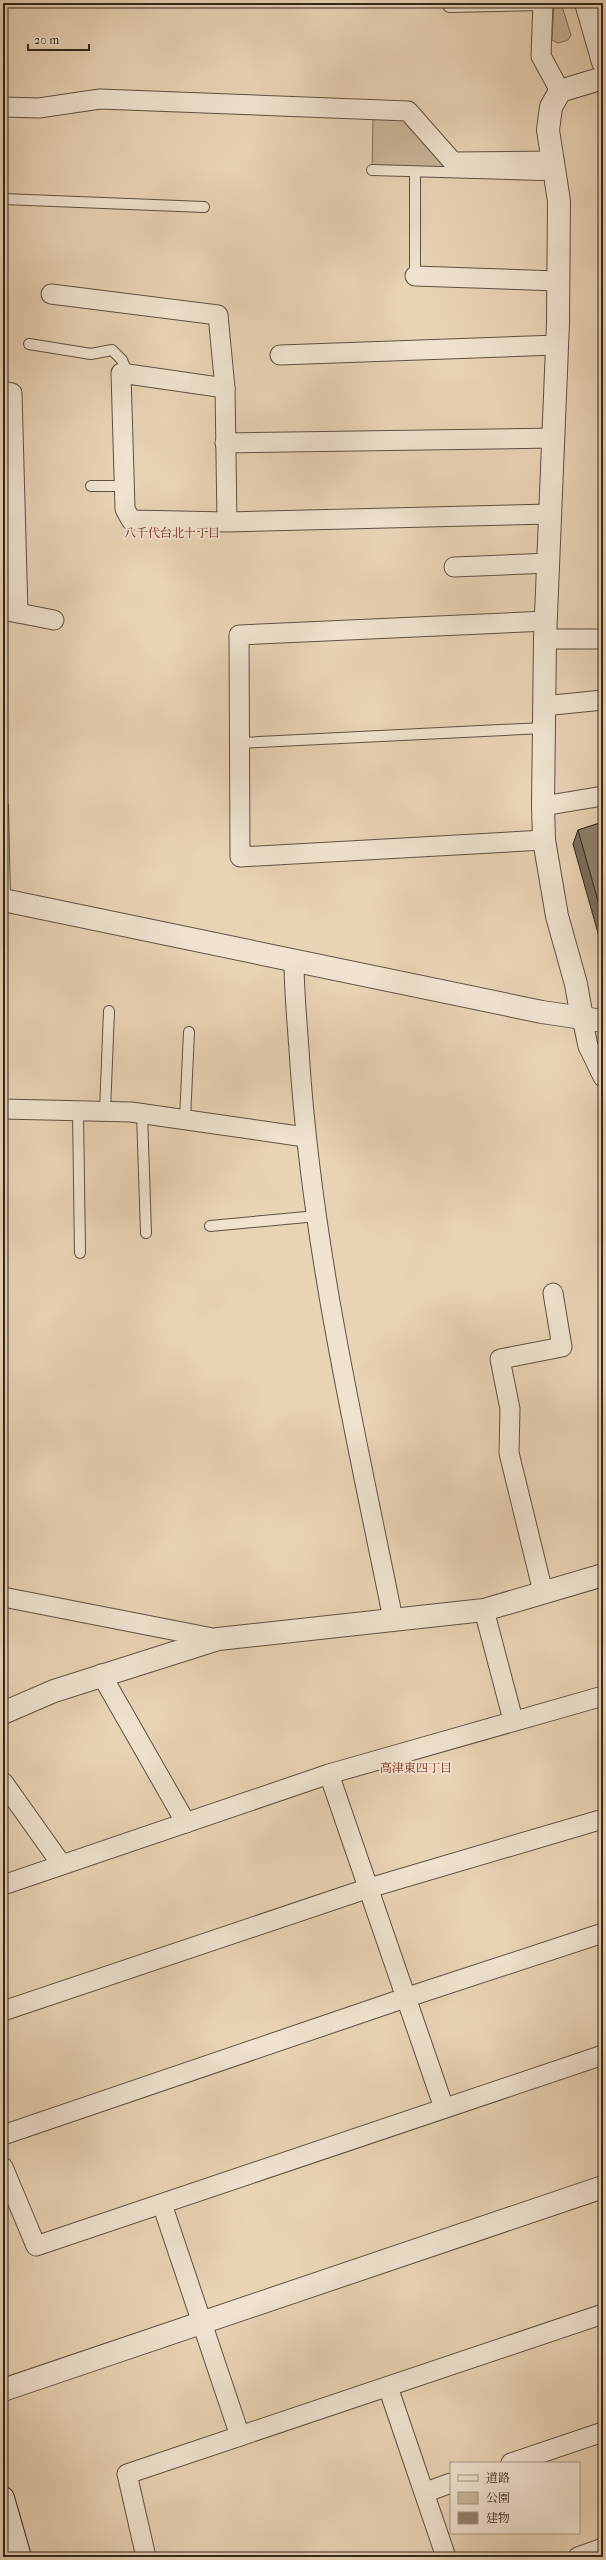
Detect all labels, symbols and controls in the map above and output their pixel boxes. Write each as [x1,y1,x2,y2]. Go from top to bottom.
scale bar [28,26,89,52]
text: 20 m [34,33,59,47]
district label: 八千代台北十丁目 [124,526,220,540]
district label: 高津東四丁目 [380,1761,452,1775]
legend [450,2462,580,2534]
text: 道路 [486,2471,510,2485]
text: 公園 [486,2491,510,2505]
text: 建物 [486,2511,510,2525]

